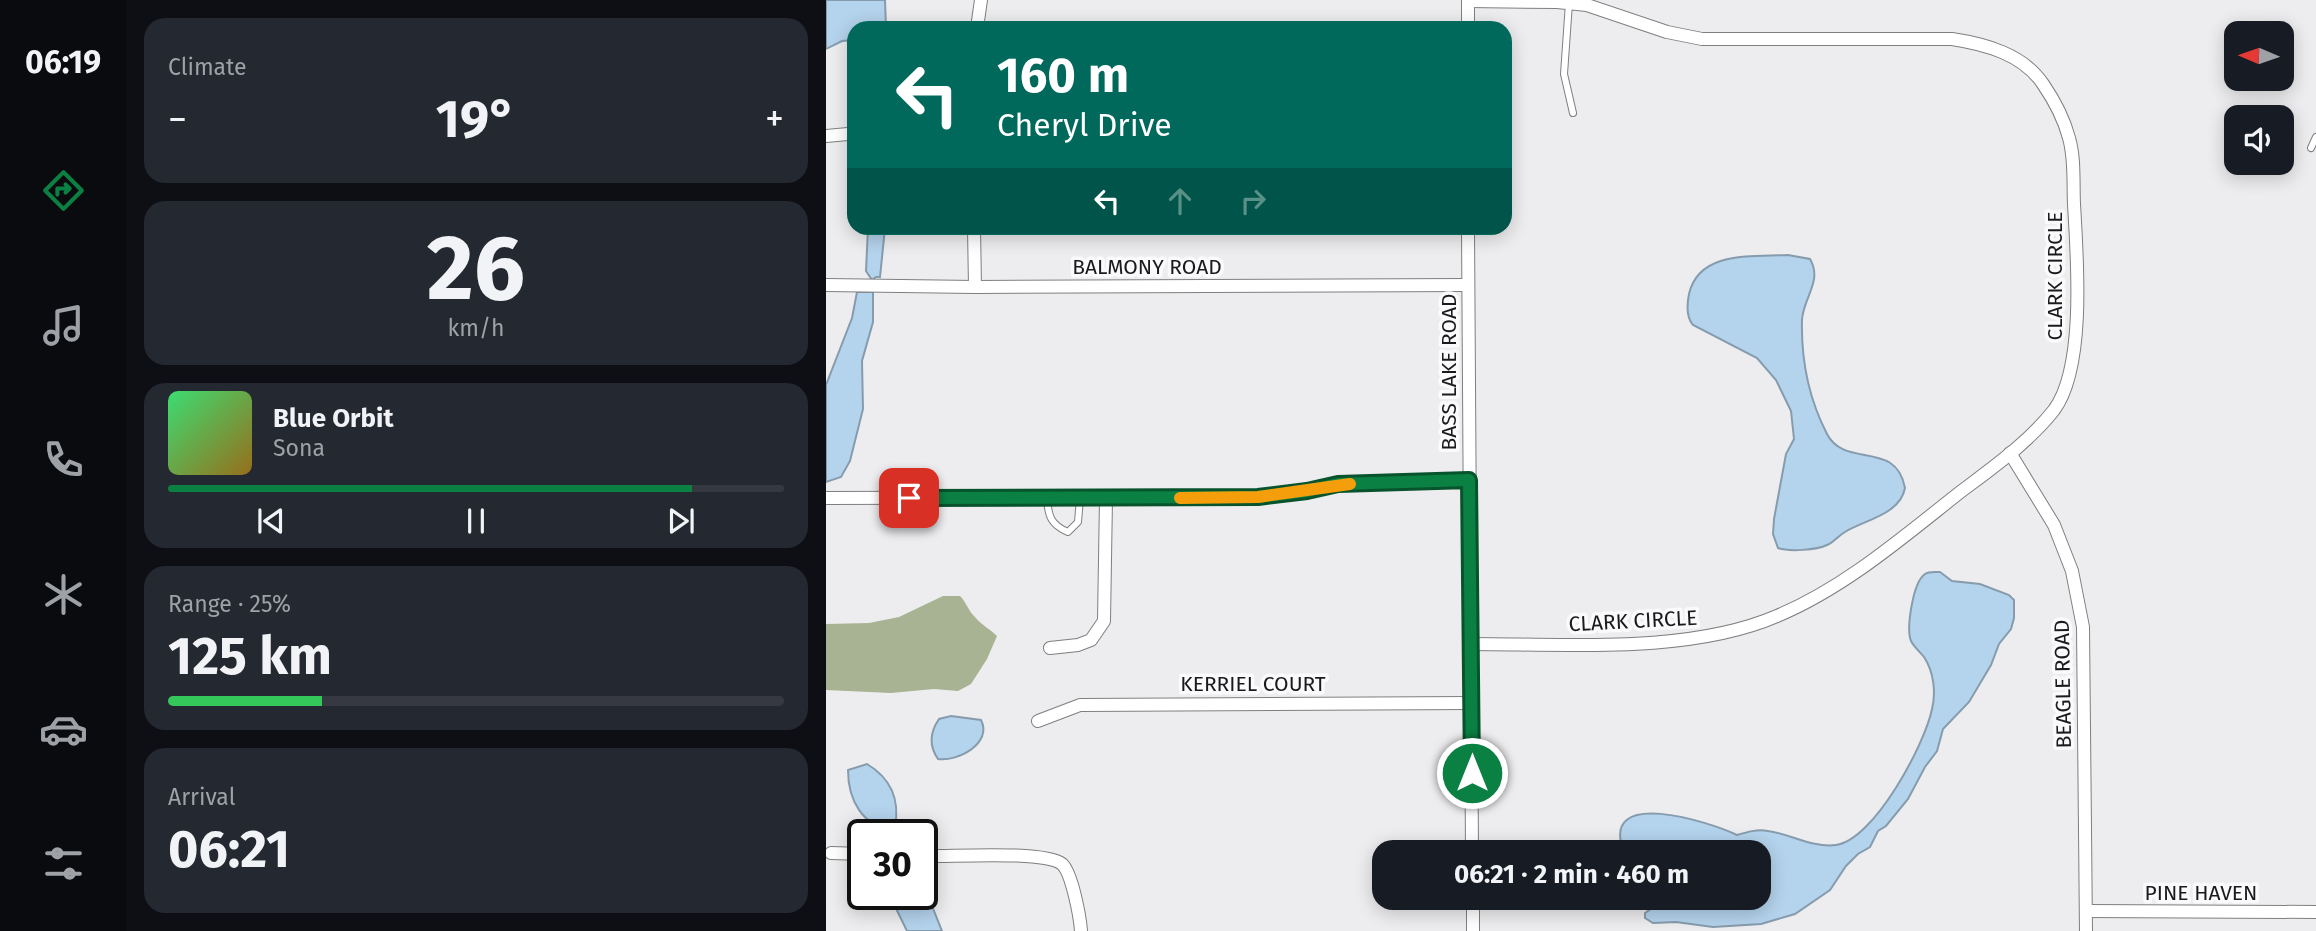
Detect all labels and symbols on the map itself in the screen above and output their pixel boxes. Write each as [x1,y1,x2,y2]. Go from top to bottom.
north arrow [2224,21,2294,91]
street label: CLARK CIRCLE [2042,212,2068,340]
street label: BALMONY ROAD [1072,254,1222,280]
street label: BASS LAKE ROAD [1436,294,1462,450]
pin [879,468,939,528]
street label: CLARK CIRCLE [1568,605,1698,637]
street label: BEAGLE ROAD [2049,619,2077,749]
street label: KERRIEL COURT [1180,671,1326,697]
position arrow [1435,736,1509,810]
speed limit sign: 30 [847,819,938,910]
street label: PINE HAVEN [2145,880,2257,906]

